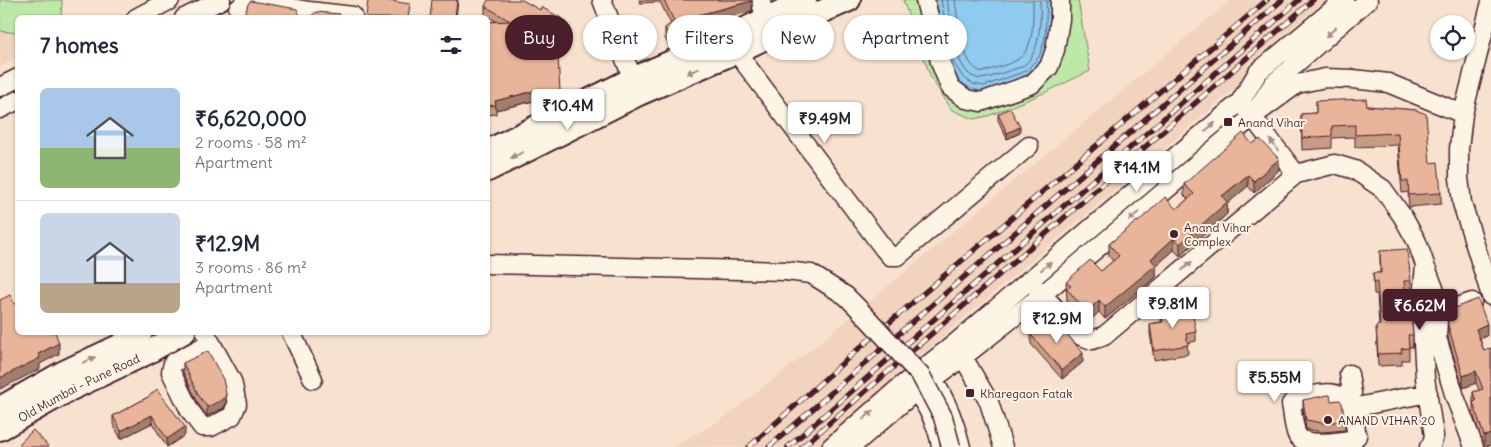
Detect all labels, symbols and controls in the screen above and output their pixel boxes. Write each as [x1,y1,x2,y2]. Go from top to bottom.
chip: Buy [505,15,573,60]
chip: Rent [583,15,657,60]
chip: Filters [667,15,752,60]
chip: New [762,15,834,60]
chip: Apartment [844,15,967,60]
map controls [1430,15,1475,60]
button: locate [1430,15,1475,60]
one-way arrow [1325,27,1338,38]
icon: filters [437,31,465,59]
text: 7 homes [40,32,119,59]
one-way arrow [686,67,700,75]
pin: ₹10.4M [527,88,609,131]
text: ₹10.4M [542,95,594,115]
pin: ₹9.49M [784,102,866,144]
text: ₹6,620,000 [195,105,307,132]
icon: home [80,108,140,168]
text: ₹9.49M [799,108,851,128]
place label: Anand Vihar [1238,115,1305,130]
marker: Anand Vihar [1222,116,1234,128]
one-way arrow [1204,122,1216,133]
text: 2 rooms · 58 m² [195,132,307,152]
one-way arrow [1269,139,1280,152]
pin: ₹14.1M [1096,150,1178,193]
one-way arrow [510,151,524,159]
text: Apartment [195,152,273,172]
text: ₹14.1M [1114,157,1160,177]
one-way arrow [1128,211,1141,222]
place label: Anand Vihar Complex [1184,220,1251,249]
marker: Anand Vihar Complex [1168,228,1180,240]
text: ₹12.9M [195,230,260,257]
icon: home [80,233,140,293]
text: 3 rooms · 86 m² [195,257,307,277]
one-way arrow [1039,260,1052,271]
one-way arrow [1180,260,1192,272]
text: Apartment [195,277,273,297]
pin: ₹9.81M [1132,286,1214,329]
pin: ₹6.62M [1379,288,1461,331]
text: ₹9.81M [1148,293,1198,313]
text: ₹6.62M [1394,295,1446,315]
pin: ₹12.9M [1016,302,1098,344]
text: ₹12.9M [1032,308,1082,328]
street label: Old Mumbai - Pune Road [15,350,142,425]
one-way arrow [82,356,96,364]
pin: ₹5.55M [1234,360,1316,403]
text: ₹5.55M [1248,367,1302,387]
place label: Kharegaon Fatak [980,386,1072,401]
marker: Kharegaon Fatak [964,387,976,399]
one-way arrow [861,409,873,421]
place label: ANAND VIHAR 20 [1338,413,1435,428]
marker: ANAND VIHAR 20 [1322,414,1334,426]

